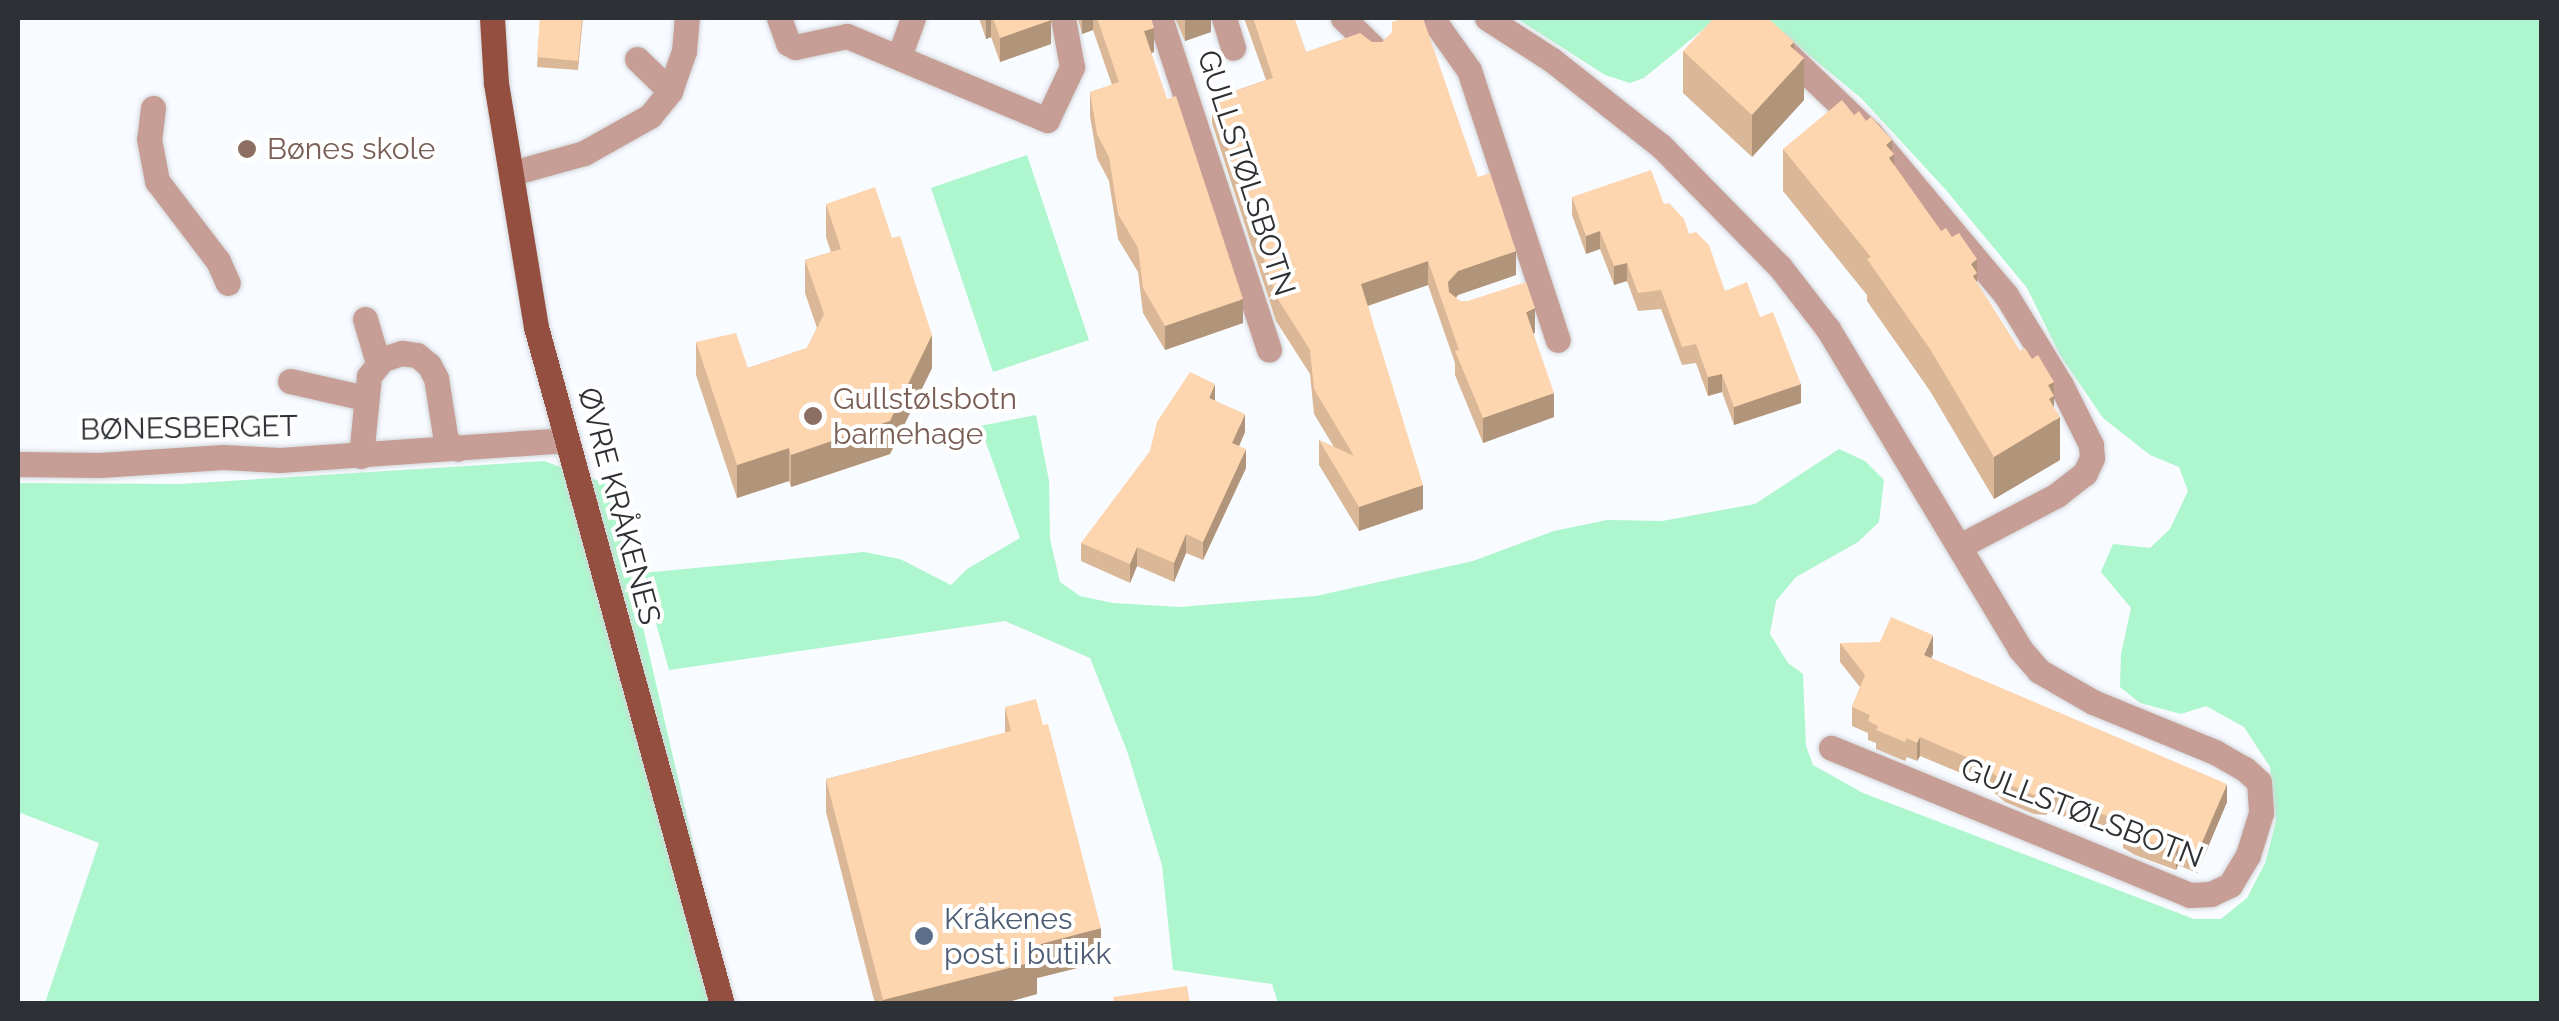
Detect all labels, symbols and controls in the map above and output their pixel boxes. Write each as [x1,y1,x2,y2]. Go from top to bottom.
street label: GULLSTØLSBOTN [1189,46,1303,300]
place label: Bønes skole [267,131,435,167]
marker: Bønes skole [236,138,258,160]
place label: Gullstølsbotn barnehage [833,381,1017,452]
street label: ØVRE KRÅKENES [570,384,668,628]
marker: Gullstølsbotn barnehage [802,405,824,427]
street label: BØNESBERGET [80,408,298,448]
street label: GULLSTØLSBOTN [1956,750,2208,876]
place label: Kråkenes post i butikk [944,901,1111,972]
marker: Kråkenes post i butikk [913,925,935,947]

